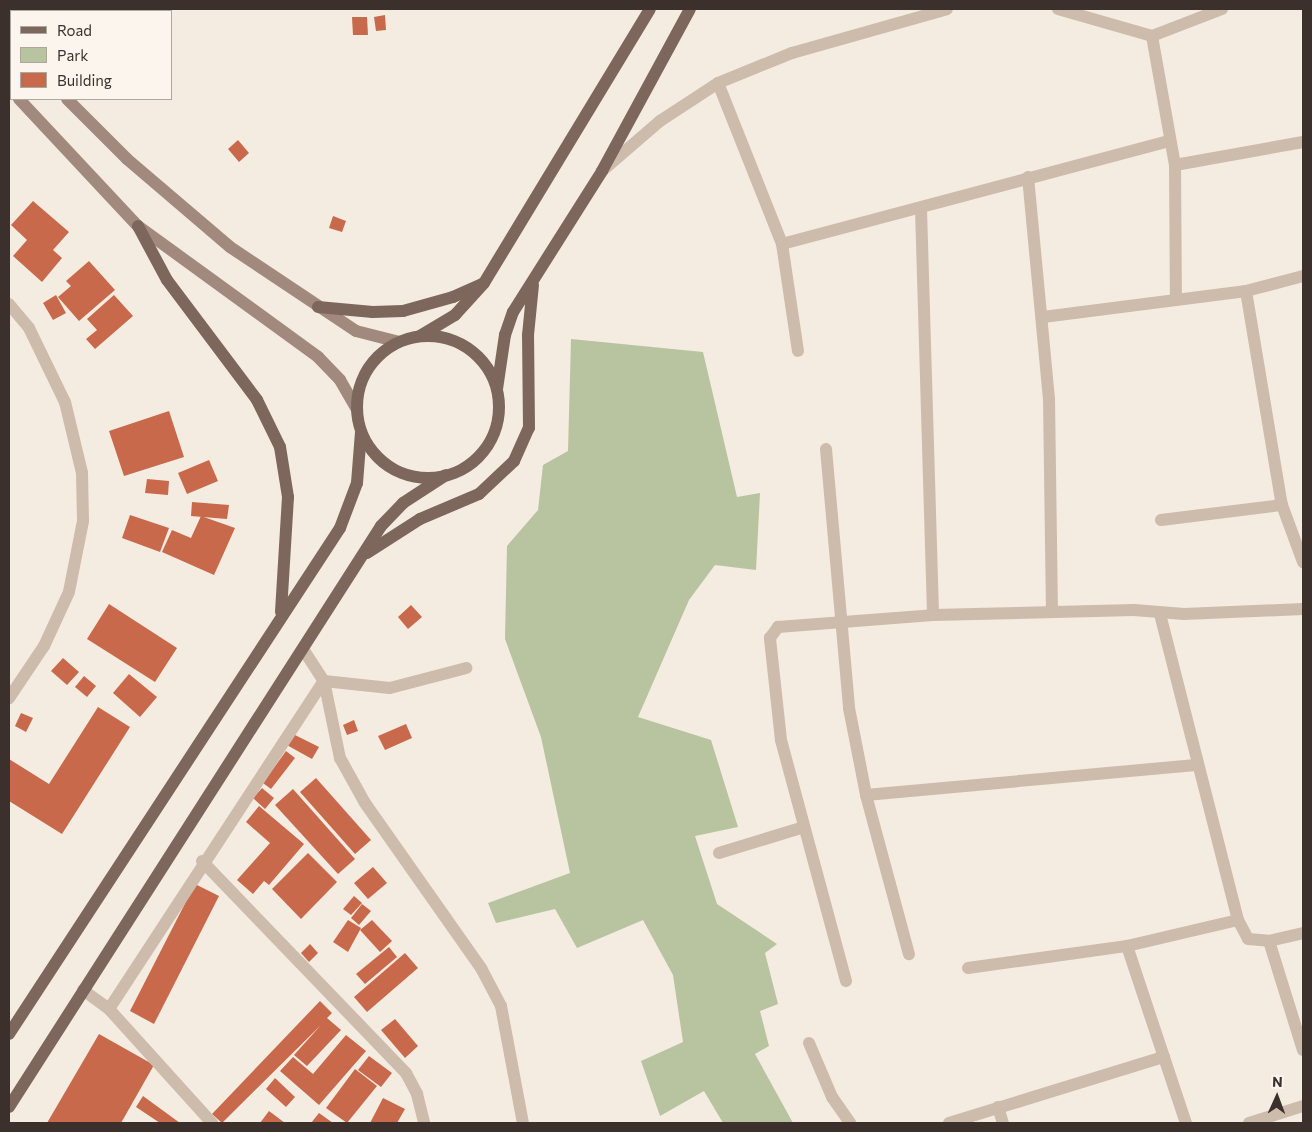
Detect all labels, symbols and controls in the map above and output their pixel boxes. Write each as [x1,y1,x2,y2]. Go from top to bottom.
legend [10,10,172,100]
text: Road [57,21,92,39]
text: Park [57,46,88,64]
text: Building [57,71,112,89]
north arrow [1252,1072,1302,1122]
text: N [1272,1073,1283,1090]

